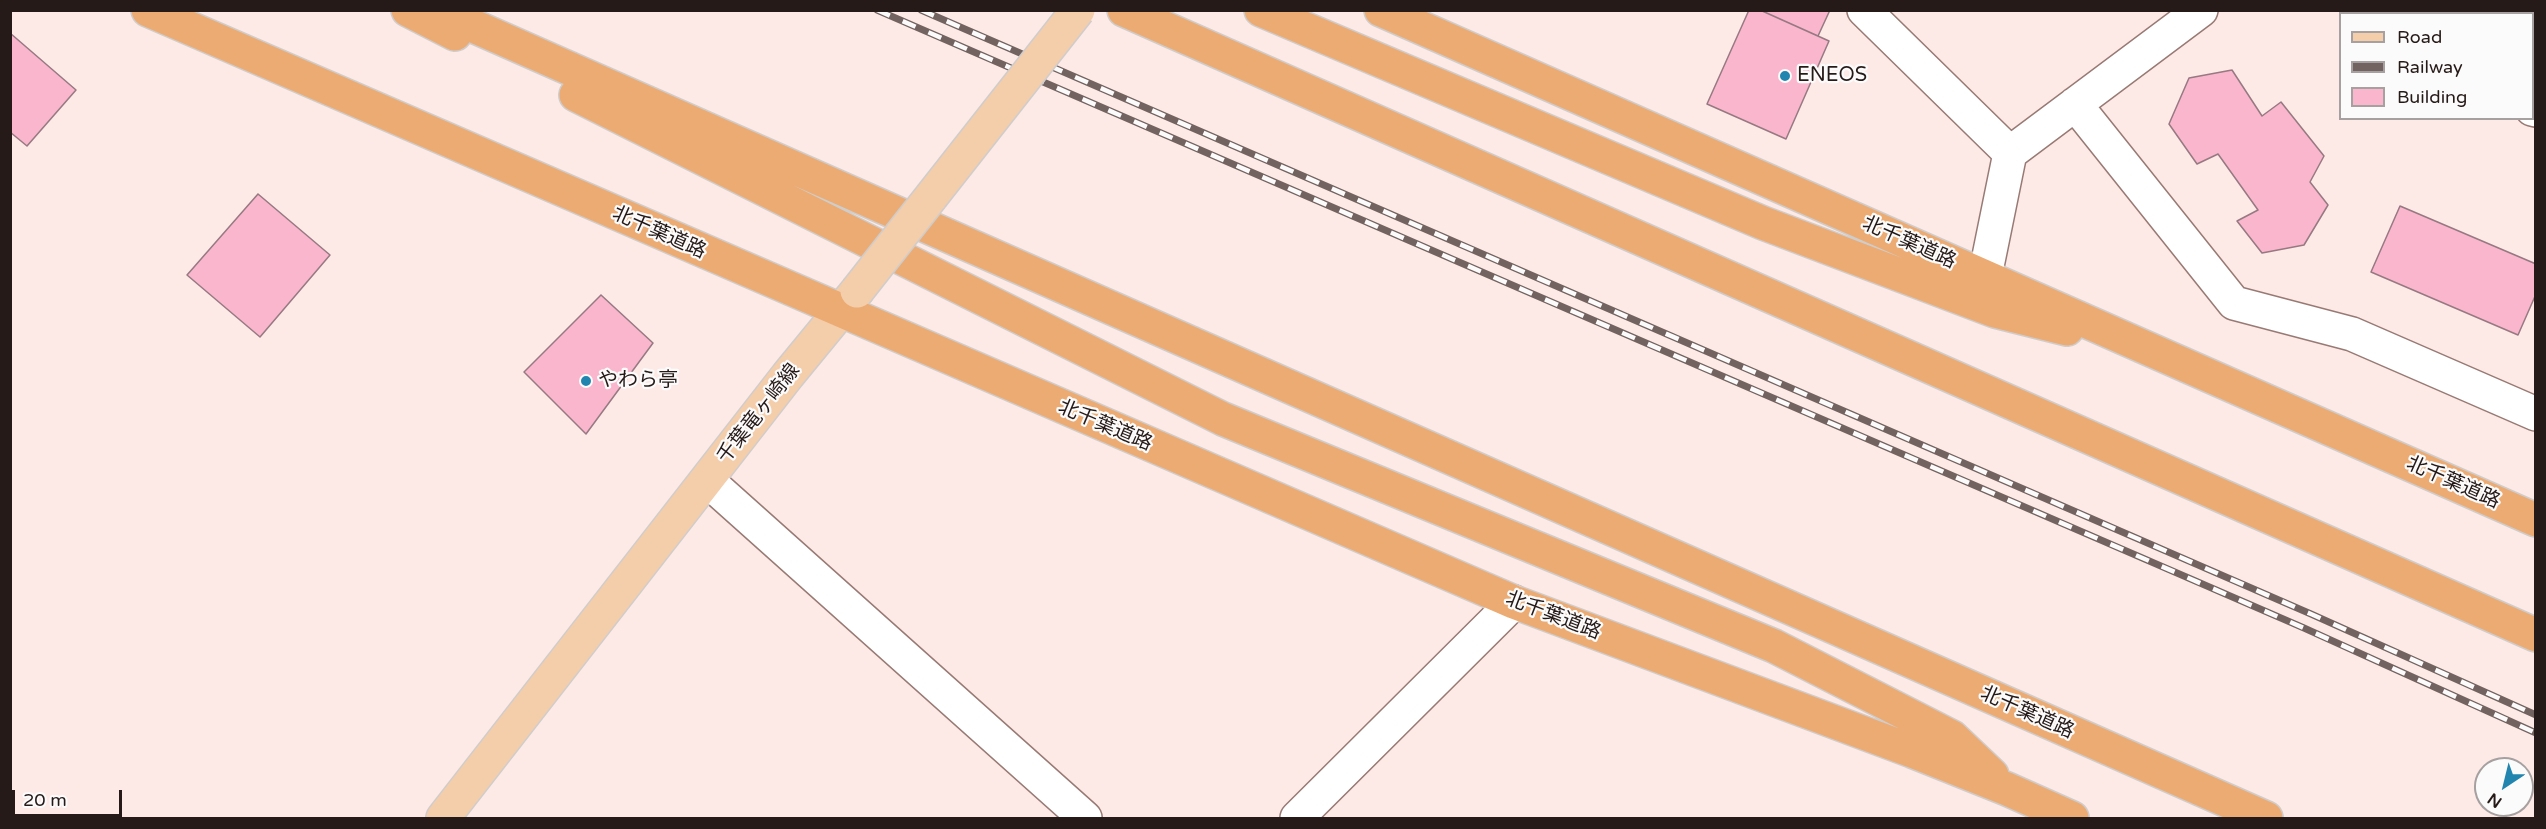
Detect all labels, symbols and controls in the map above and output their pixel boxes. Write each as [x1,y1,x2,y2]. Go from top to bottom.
legend [2339,12,2534,120]
text: Road [2397,26,2442,48]
text: Railway [2397,56,2463,78]
place label: ENEOS [1797,64,1867,88]
marker: ENEOS [1778,69,1792,83]
text: Building [2397,86,2467,108]
street label: 北千葉道路 [608,202,710,264]
street label: 北千葉道路 [1858,212,1960,274]
street label: 千葉竜ヶ崎線 [713,359,805,469]
place label: やわら亭 [598,369,678,393]
marker: やわら亭 [579,374,593,388]
street label: 北千葉道路 [1054,395,1156,457]
street label: 北千葉道路 [2402,452,2504,514]
street label: 北千葉道路 [1502,587,1604,645]
street label: 北千葉道路 [1976,682,2078,744]
north arrow [2474,757,2534,817]
scale bar [15,778,124,816]
text: N [2484,788,2506,812]
text: 20 m [23,789,67,811]

